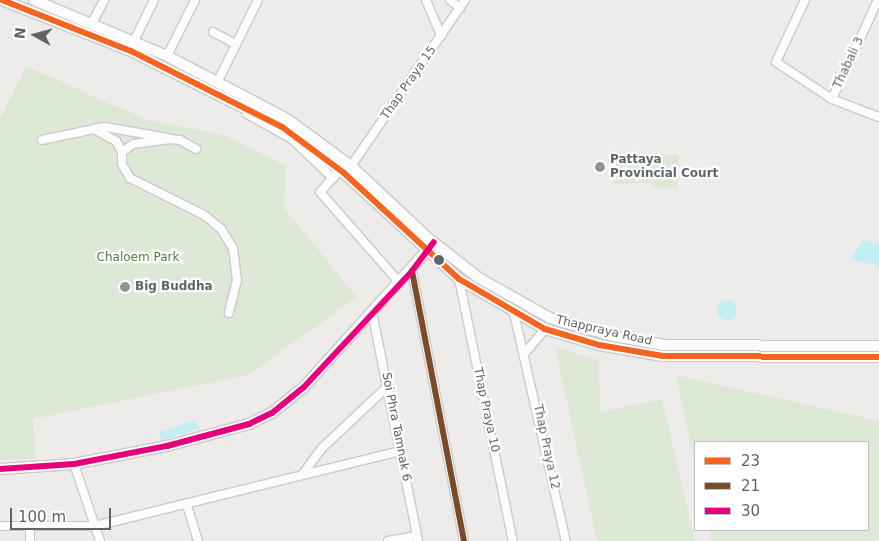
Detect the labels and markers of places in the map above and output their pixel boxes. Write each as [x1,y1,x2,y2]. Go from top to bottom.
place label: Pattaya Provincial Court [610,153,718,181]
marker: Pattaya Provincial Court [594,161,606,173]
unlabelled marker [434,255,444,265]
place label: Big Buddha [135,280,213,294]
marker: Big Buddha [119,281,131,293]

